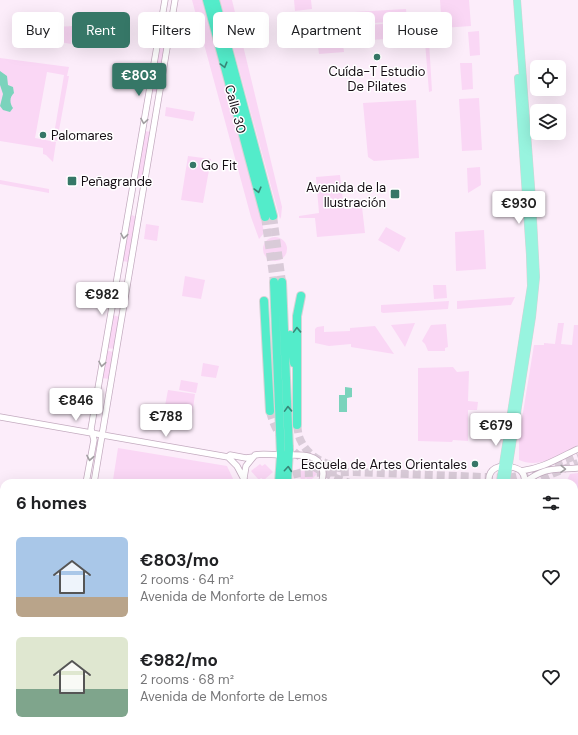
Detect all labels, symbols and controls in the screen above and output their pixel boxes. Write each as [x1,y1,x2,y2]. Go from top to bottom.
chip: Buy [12,12,64,48]
chip: Rent [72,12,130,48]
chip: Filters [138,12,205,48]
chip: New [213,12,269,48]
chip: Apartment [277,12,375,48]
chip: House [383,12,452,48]
marker: Cuída-T Estudio De Pilates [372,52,382,62]
map controls [530,60,566,140]
button: locate [530,60,566,96]
one-way arrow [219,61,228,68]
pin: €803 [115,63,163,97]
place label: Cuída-T Estudio De Pilates [328,63,426,95]
text: €803 [121,67,157,84]
street label: Calle 30 [221,83,250,135]
button: layers [530,104,566,140]
one-way arrow [140,118,149,124]
place label: Palomares [51,127,113,144]
marker: Palomares [38,130,48,140]
place label: Go Fit [201,157,237,174]
marker: Go Fit [188,160,198,170]
place label: Peñagrande [81,173,152,190]
marker: Peñagrande [66,175,78,187]
place label: Avenida de la Ilustración [306,179,386,211]
one-way arrow [253,187,261,194]
marker: Avenida de la Ilustración [389,188,401,200]
pin: €930 [495,191,543,225]
text: €930 [501,195,537,212]
one-way arrow [120,233,129,239]
pin: €982 [78,282,126,316]
text: €982 [85,286,119,303]
one-way arrow [293,327,301,333]
one-way arrow [98,361,107,367]
pin: €846 [52,388,100,422]
text: €846 [58,392,94,409]
pin: €788 [142,404,190,438]
one-way arrow [284,406,292,412]
text: €788 [149,408,183,425]
pin: €679 [472,413,520,447]
text: €679 [479,417,513,434]
one-way arrow [87,455,95,461]
place label: Escuela de Artes Orientales [301,456,467,473]
marker: Escuela de Artes Orientales [470,459,480,469]
one-way arrow [560,464,566,473]
one-way arrow [284,466,293,472]
text: 6 homes [16,492,87,514]
icon: filters [540,492,562,514]
text: €803/mo [140,549,219,571]
icon: home [48,553,96,601]
icon: heart [540,566,562,588]
text: 2 rooms · 64 m² [140,571,234,588]
text: Avenida de Monforte de Lemos [140,588,327,605]
text: €982/mo [140,649,218,671]
icon: home [48,653,96,701]
icon: heart [540,666,562,688]
text: 2 rooms · 68 m² [140,671,234,688]
text: Avenida de Monforte de Lemos [140,688,327,705]

